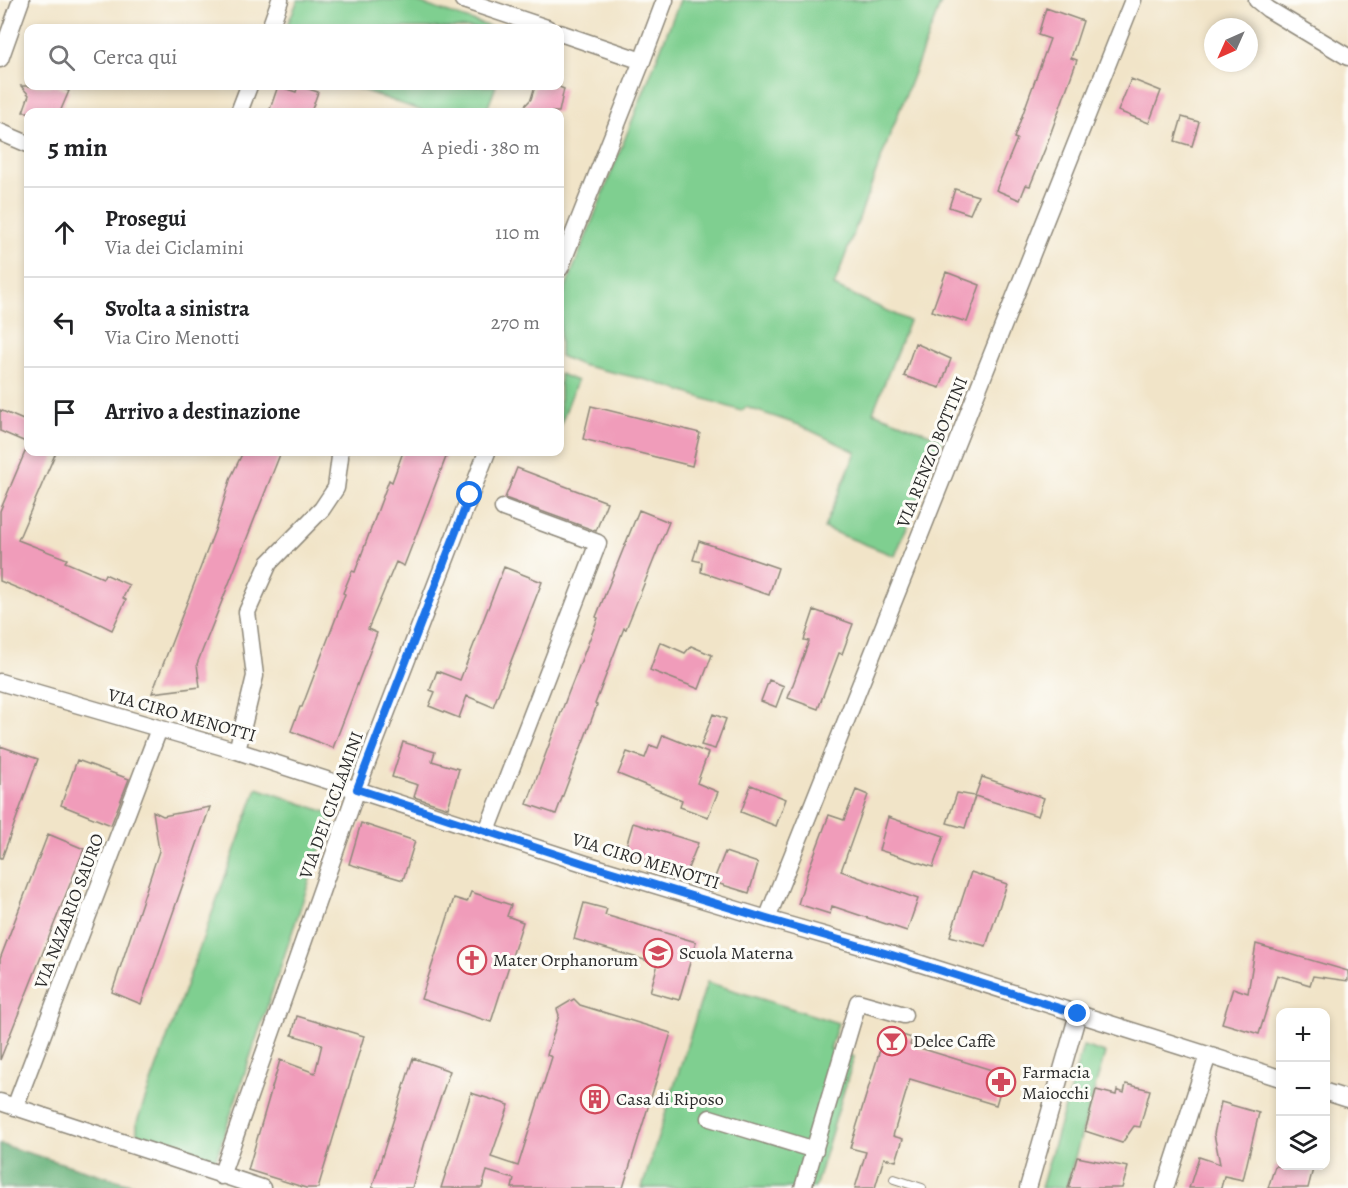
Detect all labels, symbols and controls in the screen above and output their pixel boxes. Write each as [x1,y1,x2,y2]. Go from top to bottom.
north arrow [1204,18,1258,72]
search box [24,24,564,90]
icon: search [45,41,78,74]
text: Cerca qui [93,42,178,72]
text: 5 min [48,130,108,165]
text: A piedi · 380 m [422,134,540,161]
text: Prosegui [105,204,186,234]
icon: ahead [48,216,81,249]
text: 110 m [495,219,540,246]
text: Via dei Ciclamini [105,234,244,261]
text: Svolta a sinistra [105,294,250,324]
icon: left [48,306,81,339]
text: 270 m [491,309,540,336]
text: Via Ciro Menotti [105,324,240,351]
street label: VIA RENZO BOTTINI [890,373,973,532]
icon: arrive [48,396,81,429]
text: Arrivo a destinazione [105,397,300,427]
route start [456,481,482,507]
street label: VIA CIRO MENOTTI [104,682,259,748]
street label: VIA DEI CICLAMINI [293,728,369,883]
street label: VIA CIRO MENOTTI [568,827,723,895]
street label: VIA NAZARIO SAURO [28,830,110,993]
school or university icon: Scuola Materna [642,937,674,969]
place label: Scuola Materna [679,941,794,965]
church icon: Mater Orphanorum [456,944,488,976]
place label: Mater Orphanorum [493,948,638,972]
route end [1064,1000,1090,1026]
map controls [1276,1008,1330,1170]
button: + [1276,1008,1330,1062]
bar icon: Delce Caffè [876,1025,908,1057]
place label: Delce Caffè [913,1029,996,1053]
place label: Farmacia Maiocchi [1022,1060,1091,1105]
button: − [1276,1062,1330,1116]
pharmacy icon: Farmacia Maiocchi [985,1066,1017,1098]
building icon: Casa di Riposo [579,1083,611,1115]
place label: Casa di Riposo [616,1087,724,1111]
button: layers [1276,1116,1330,1170]

